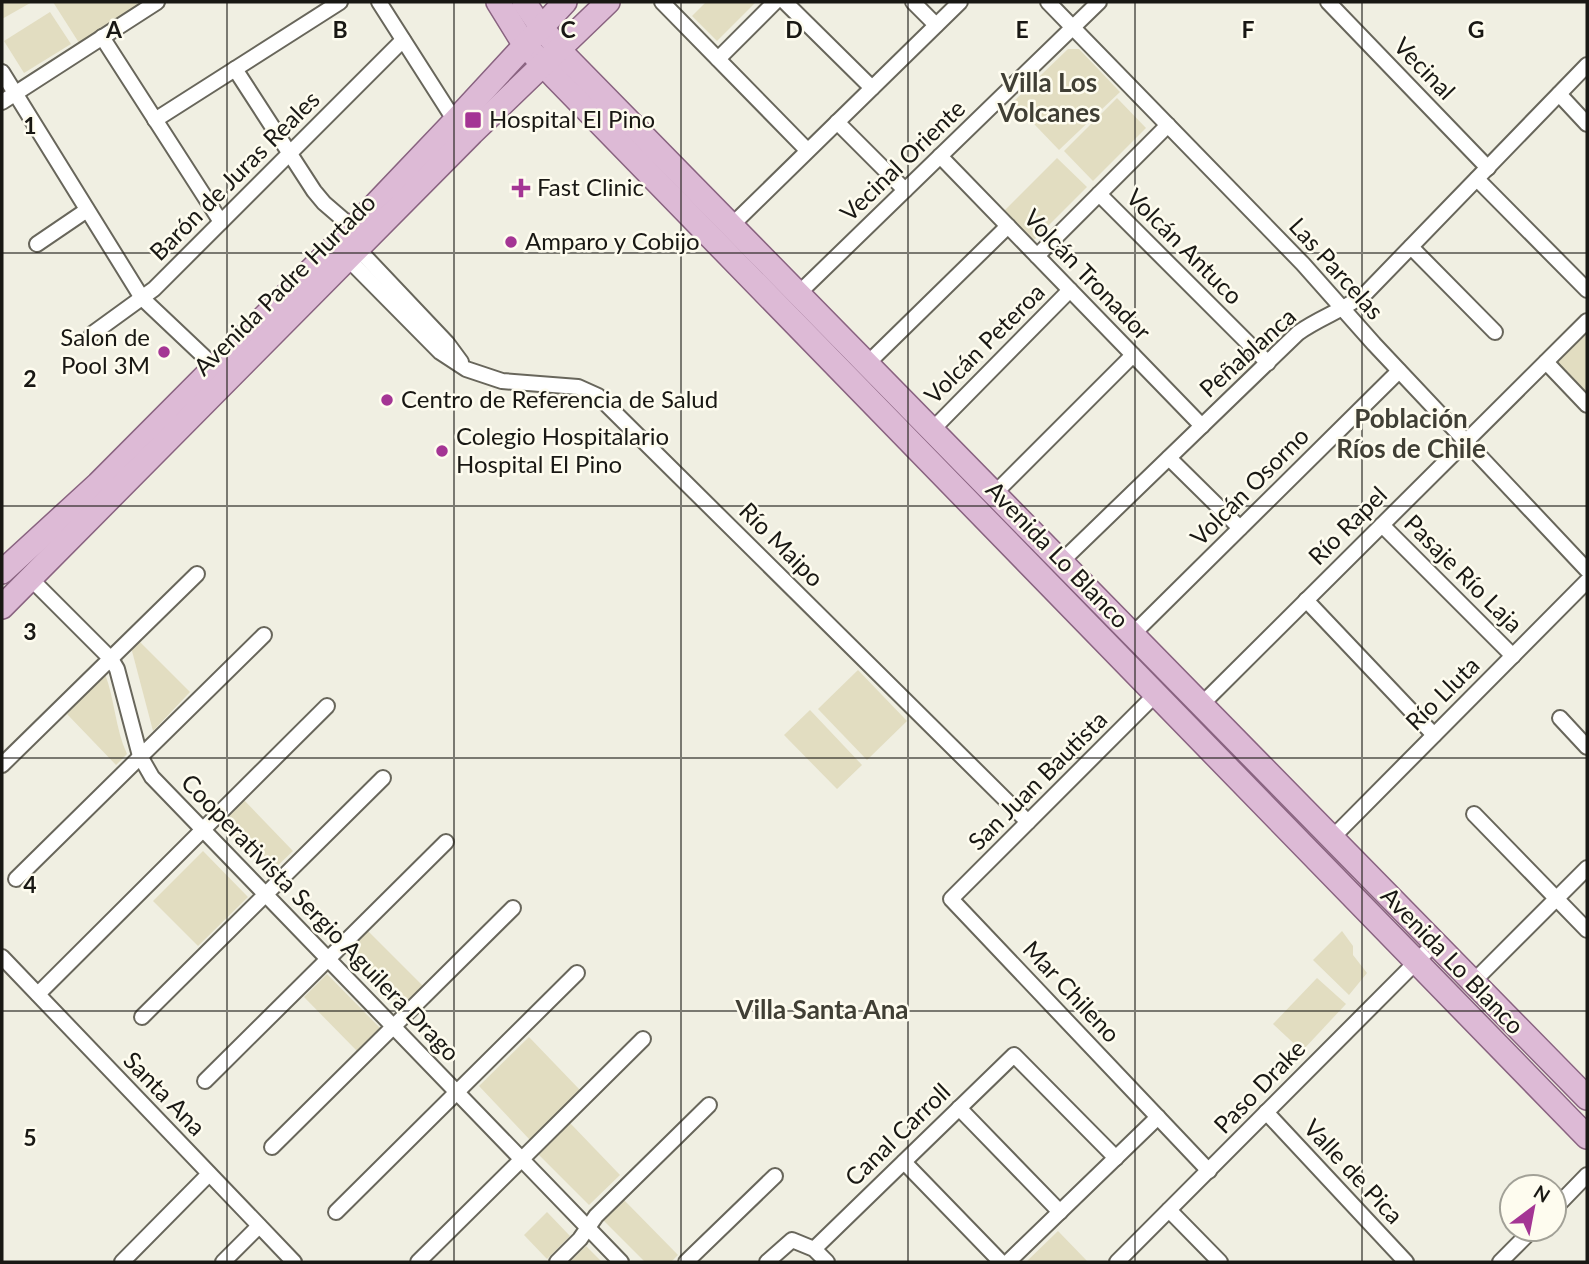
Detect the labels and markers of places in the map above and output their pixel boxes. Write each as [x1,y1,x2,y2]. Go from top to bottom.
place label: Hospital El Pino [489,104,655,133]
marker: Hospital El Pino [463,110,483,130]
place label: Fast Clinic [537,172,644,201]
marker: Fast Clinic [511,178,531,198]
place label: Amparo y Cobijo [525,226,700,255]
marker: Amparo y Cobijo [503,234,519,250]
place label: Salon de Pool 3M [60,322,150,379]
marker: Salon de Pool 3M [156,344,172,360]
place label: Centro de Referencia de Salud [401,384,718,413]
marker: Centro de Referencia de Salud [379,392,395,408]
place label: Colegio Hospitalario Hospital El Pino [456,421,669,478]
marker: Colegio Hospitalario Hospital El Pino [434,443,450,459]

